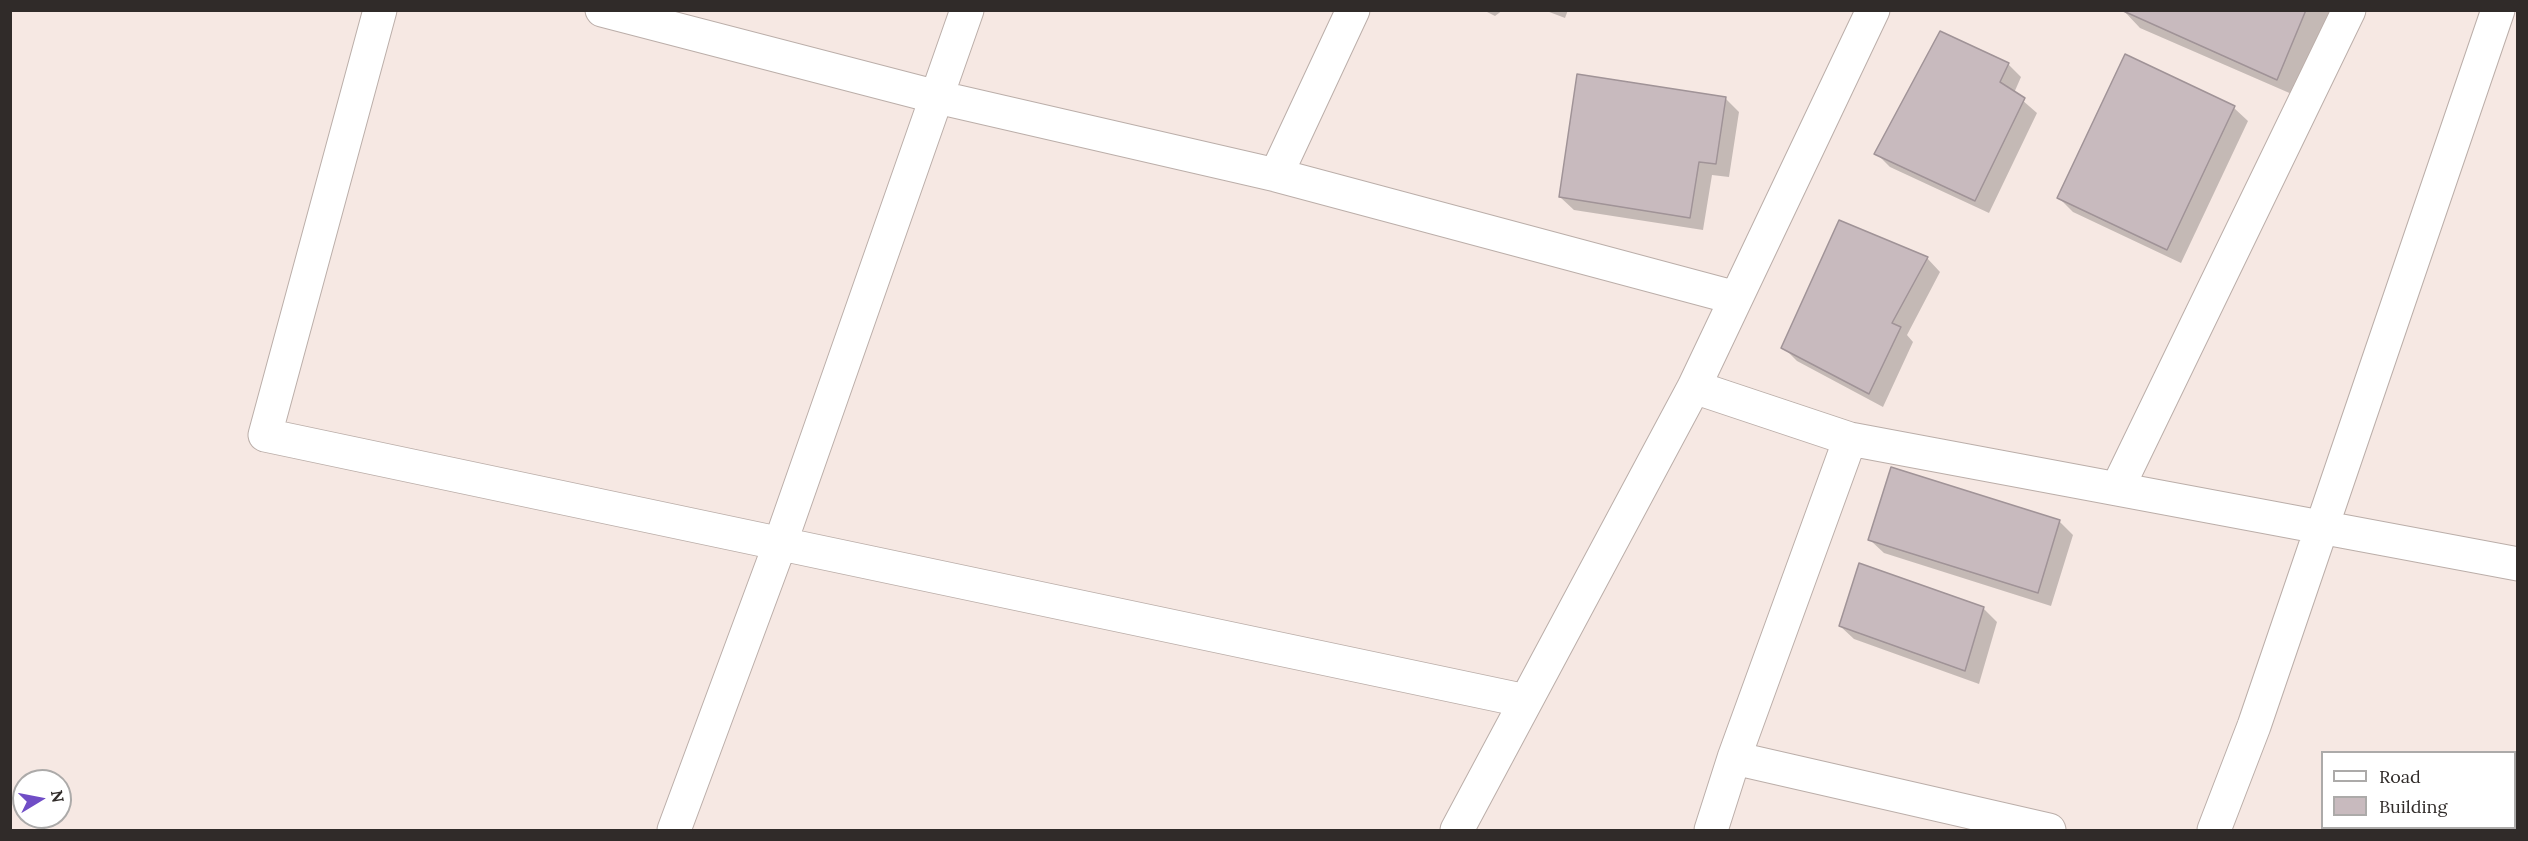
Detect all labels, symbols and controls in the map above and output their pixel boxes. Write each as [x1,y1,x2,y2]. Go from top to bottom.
legend [2321,751,2516,829]
text: Road [2379,765,2421,788]
north arrow [12,769,72,829]
text: N [47,788,69,804]
text: Building [2379,795,2447,818]

